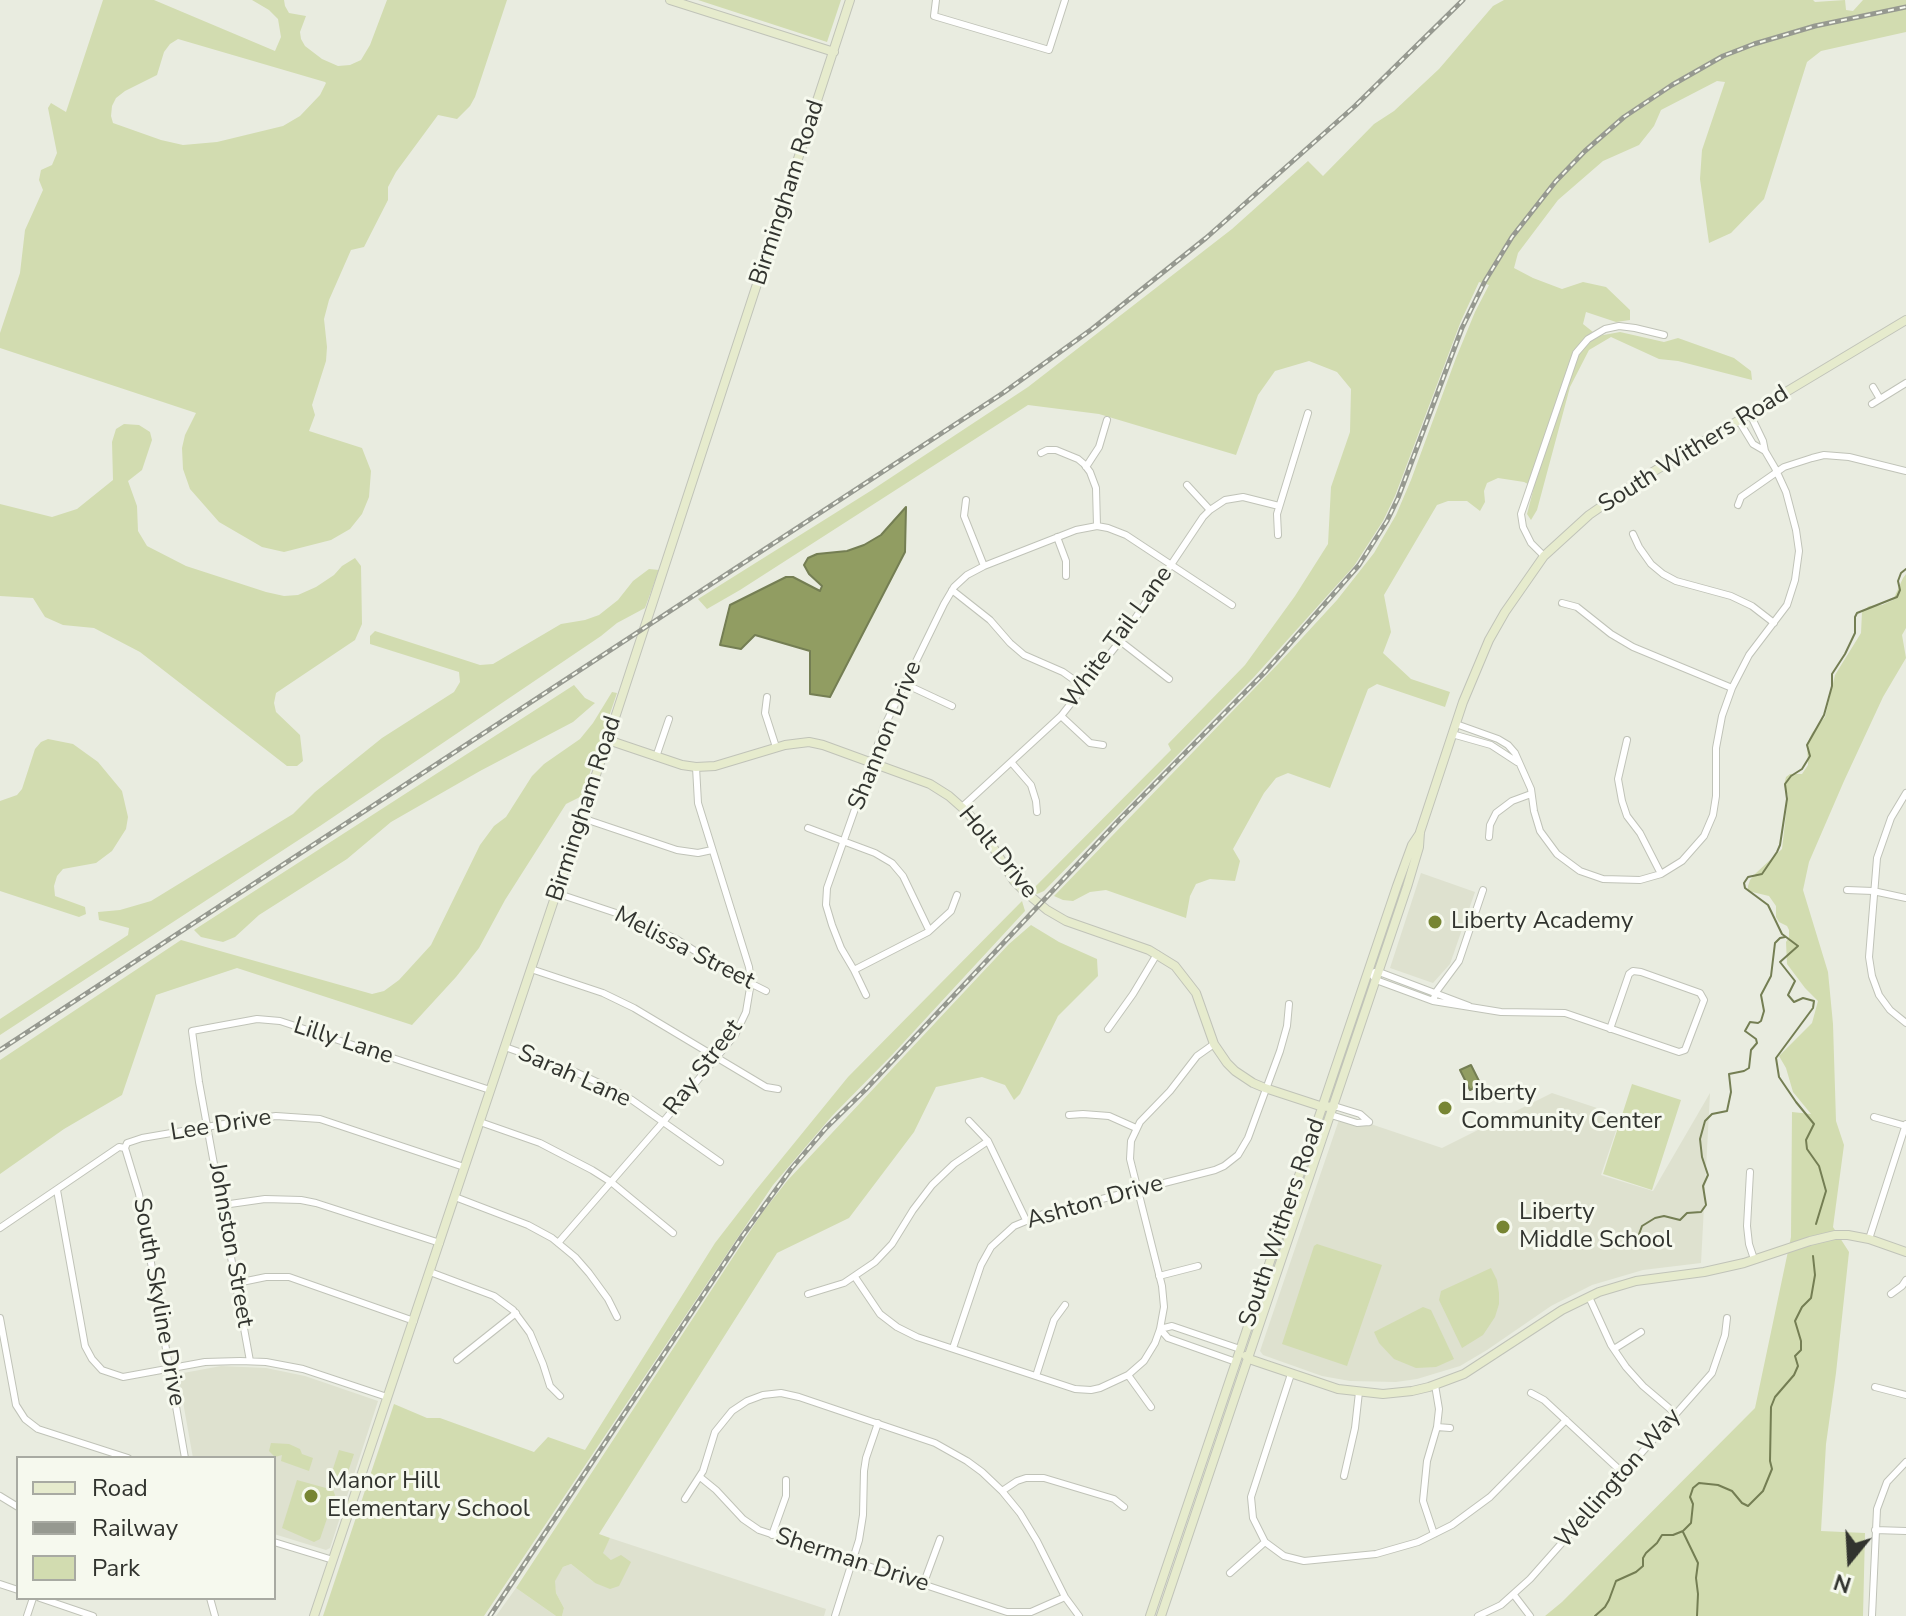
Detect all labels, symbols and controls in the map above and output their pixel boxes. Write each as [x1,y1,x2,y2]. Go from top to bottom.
street label: Birmingham Road [744,97,832,289]
street label: South Withers Road [1594,380,1794,520]
street label: White Tail Lane [1057,561,1179,715]
street label: Shannon Drive [843,657,929,815]
street label: Birmingham Road [541,713,629,905]
street label: Holt Drive [951,801,1043,905]
street label: Melissa Street [609,901,759,997]
place label: Liberty Academy [1451,908,1633,936]
marker: Liberty Academy [1426,913,1444,931]
street label: Lilly Lane [289,1012,397,1072]
street label: Ray Street [659,1014,749,1122]
street label: Sarah Lane [513,1039,635,1115]
place label: Liberty Community Center [1461,1080,1662,1136]
marker: Liberty Community Center [1436,1099,1454,1117]
street label: Lee Drive [169,1104,273,1148]
street label: South Withers Road [1234,1115,1332,1331]
street label: Johnston Street [201,1160,259,1330]
street label: Ashton Drive [1023,1170,1167,1236]
street label: South Skyline Drive [126,1196,190,1408]
place label: Liberty Middle School [1519,1199,1672,1255]
marker: Liberty Middle School [1494,1218,1512,1236]
street label: Wellington Way [1550,1403,1688,1555]
legend [16,1456,276,1600]
place label: Manor Hill Elementary School [327,1468,530,1524]
text: Road [92,1472,148,1504]
marker: Manor Hill Elementary School [302,1487,320,1505]
text: Railway [92,1512,178,1544]
north arrow [1810,1520,1890,1600]
street label: Sherman Drive [772,1523,932,1599]
text: Park [92,1552,140,1584]
text: N [1830,1566,1855,1600]

